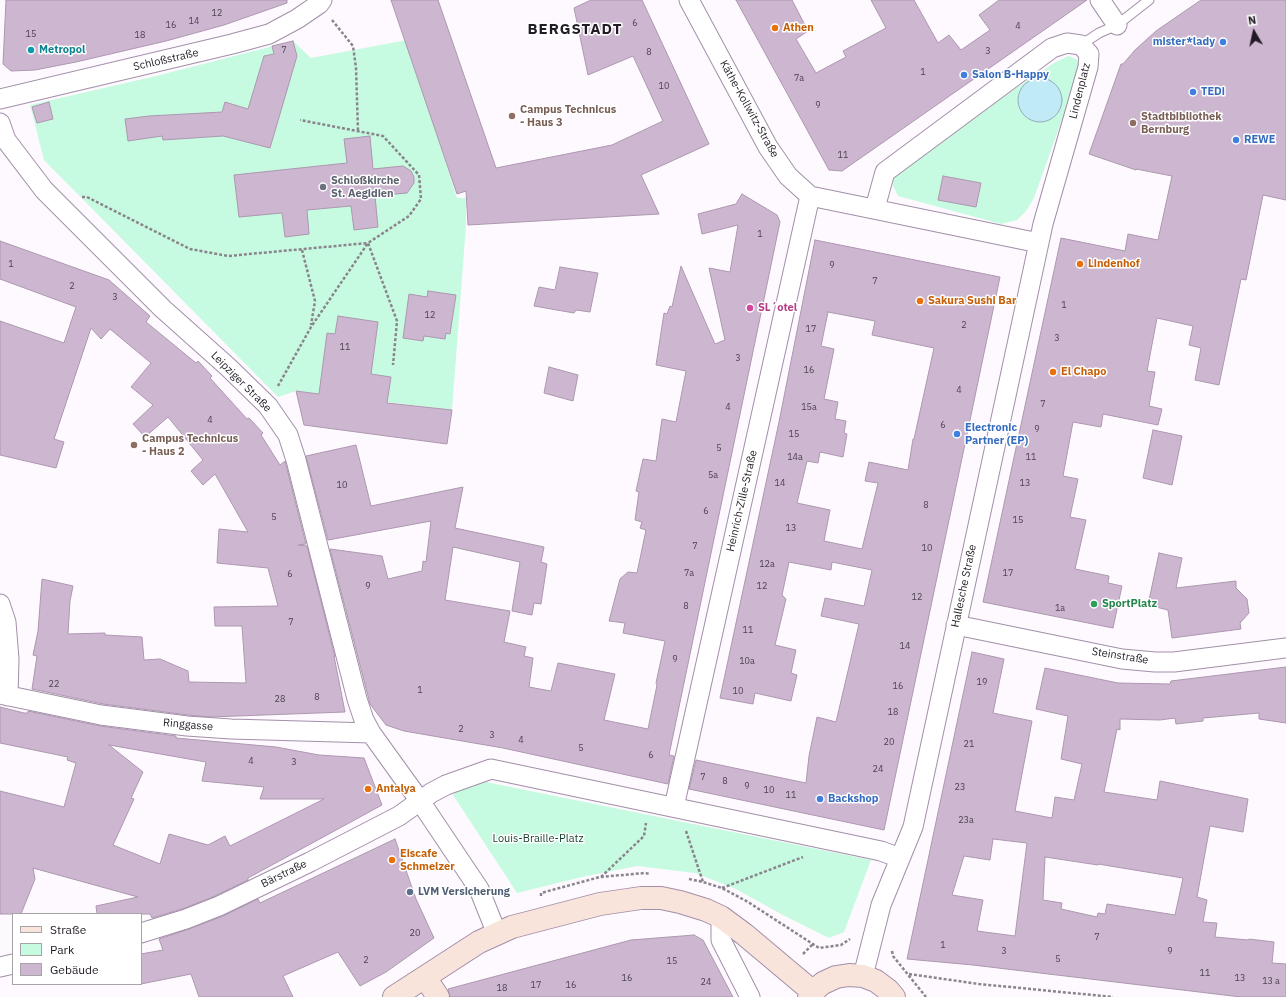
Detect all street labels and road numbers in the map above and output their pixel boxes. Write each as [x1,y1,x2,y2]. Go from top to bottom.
street label: Schloßstraße [132,46,200,74]
street label: Käthe-Kollwitz-Straße [717,58,781,160]
street label: Lindenplatz [1067,62,1093,120]
street label: Leipziger Straße [208,349,274,415]
street label: Heinrich-Zille-Straße [724,449,760,553]
street label: Hallesche Straße [949,543,979,629]
street label: Steinstraße [1091,645,1149,667]
street label: Ringgasse [162,716,214,734]
street label: Bärstraße [259,857,309,891]

